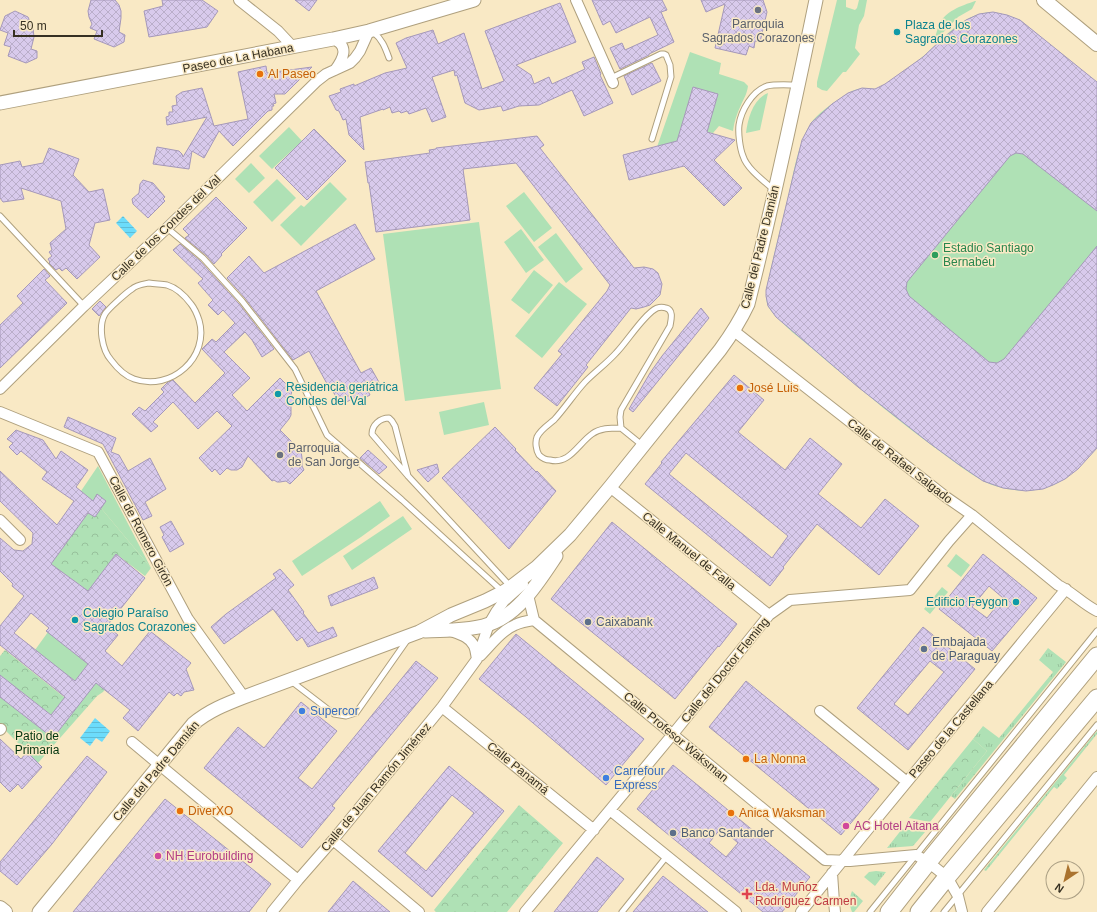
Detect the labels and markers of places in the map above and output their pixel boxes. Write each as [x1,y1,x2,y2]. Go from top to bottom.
marker: Parroquia Sagrados Corazones [753,5,763,15]
place label: Parroquia Sagrados Corazones [702,17,814,45]
place label: Plaza de los Sagrados Corazones [905,18,1018,46]
marker: Plaza de los Sagrados Corazones [892,27,902,37]
place label: Al Paseo [268,67,316,81]
marker: Al Paseo [255,69,265,79]
place label: Estadio Santiago Bernabéu [943,241,1034,269]
marker: Estadio Santiago Bernabéu [930,250,940,260]
place label: Residencia geriátrica Condes del Val [286,380,398,408]
place label: José Luis [748,381,799,395]
marker: José Luis [735,383,745,393]
marker: Residencia geriátrica Condes del Val [273,389,283,399]
place label: Parroquia de San Jorge [288,441,360,469]
marker: Parroquia de San Jorge [275,450,285,460]
place label: Edificio Feygon [926,595,1008,609]
marker: Edificio Feygon [1011,597,1021,607]
place label: Colegio Paraíso Sagrados Corazones [83,606,196,634]
marker: Colegio Paraíso Sagrados Corazones [70,615,80,625]
place label: Caixabank [596,615,654,629]
marker: Caixabank [583,617,593,627]
place label: Embajada de Paraguay [932,635,1000,663]
marker: Embajada de Paraguay [919,644,929,654]
place label: Supercor [310,704,359,718]
marker: Supercor [297,706,307,716]
place label: La Nonna [754,752,806,766]
marker: La Nonna [741,754,751,764]
place label: Carrefour Express [614,764,665,792]
marker: Carrefour Express [601,773,611,783]
place label: DiverXO [188,804,233,818]
marker: DiverXO [175,806,185,816]
place label: Anica Waksman [739,806,825,820]
marker: Anica Waksman [726,808,736,818]
place label: AC Hotel Aitana [854,819,939,833]
marker: AC Hotel Aitana [841,821,851,831]
place label: Banco Santander [681,826,774,840]
marker: Banco Santander [668,828,678,838]
place label: NH Eurobuilding [166,849,253,863]
marker: NH Eurobuilding [153,851,163,861]
place label: Lda. Muñoz Rodríguez Carmen [755,880,856,908]
marker: Lda. Muñoz Rodríguez Carmen [742,889,752,899]

